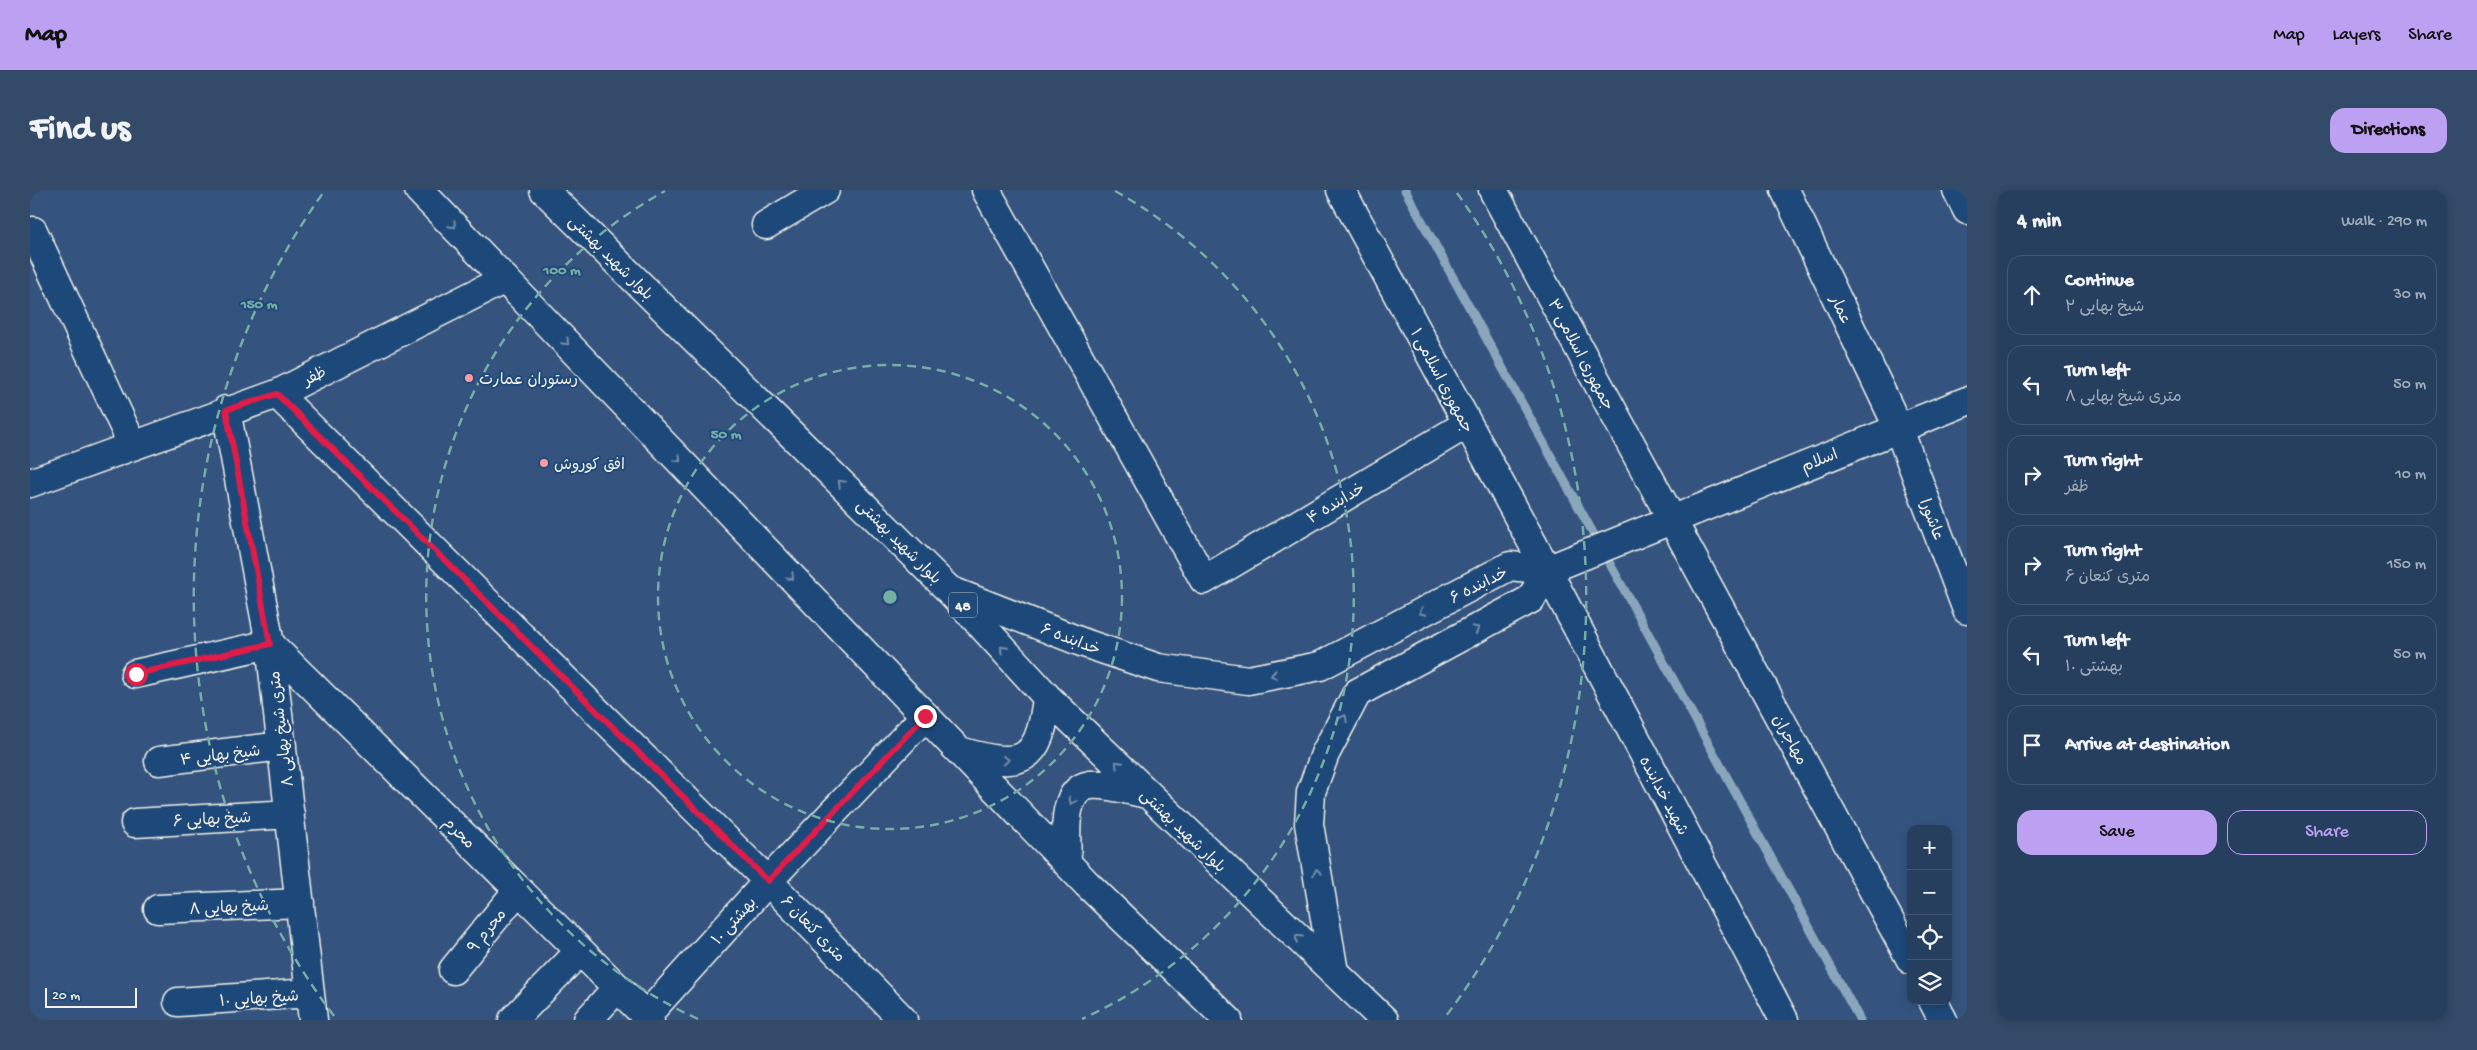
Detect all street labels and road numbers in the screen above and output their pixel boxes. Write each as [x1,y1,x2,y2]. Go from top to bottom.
street label: بلوار شهید بهشتی [563,213,656,306]
street label: عمار [1823,292,1854,328]
street label: جمهوری اسلامی ۳ [1542,297,1616,414]
street label: جمهوری اسلامی ۱ [1404,326,1475,437]
street label: ظفر [299,364,331,393]
street label: اسلام [1799,446,1841,478]
street label: خدابنده ۴ [1304,480,1369,530]
street label: بلوار شهید بهشتی [851,497,944,590]
street label: عاشورا [1913,497,1946,544]
street label: خدابنده ۶ [1448,565,1512,610]
road number: 48 [949,592,977,618]
street label: خدابنده ۶ [1037,621,1102,661]
street label: ۸ متری شیخ بهایی [267,670,300,788]
street label: مهاجران [1766,712,1809,769]
street label: شیخ بهایی ۴ [179,743,262,772]
street label: شهید خدابنده [1633,754,1691,840]
street label: بلوار شهید بهشتی [1135,787,1228,878]
street label: شیخ بهایی ۶ [173,810,252,833]
street label: محرم [438,815,477,854]
street label: ۶ متری کنعان [775,893,848,968]
street label: بهشتی ۱۰ [709,895,762,950]
street label: شیخ بهایی ۸ [189,898,270,921]
street label: محرم ۹ [465,906,512,958]
street label: شیخ بهایی ۱۰ [219,988,300,1013]

